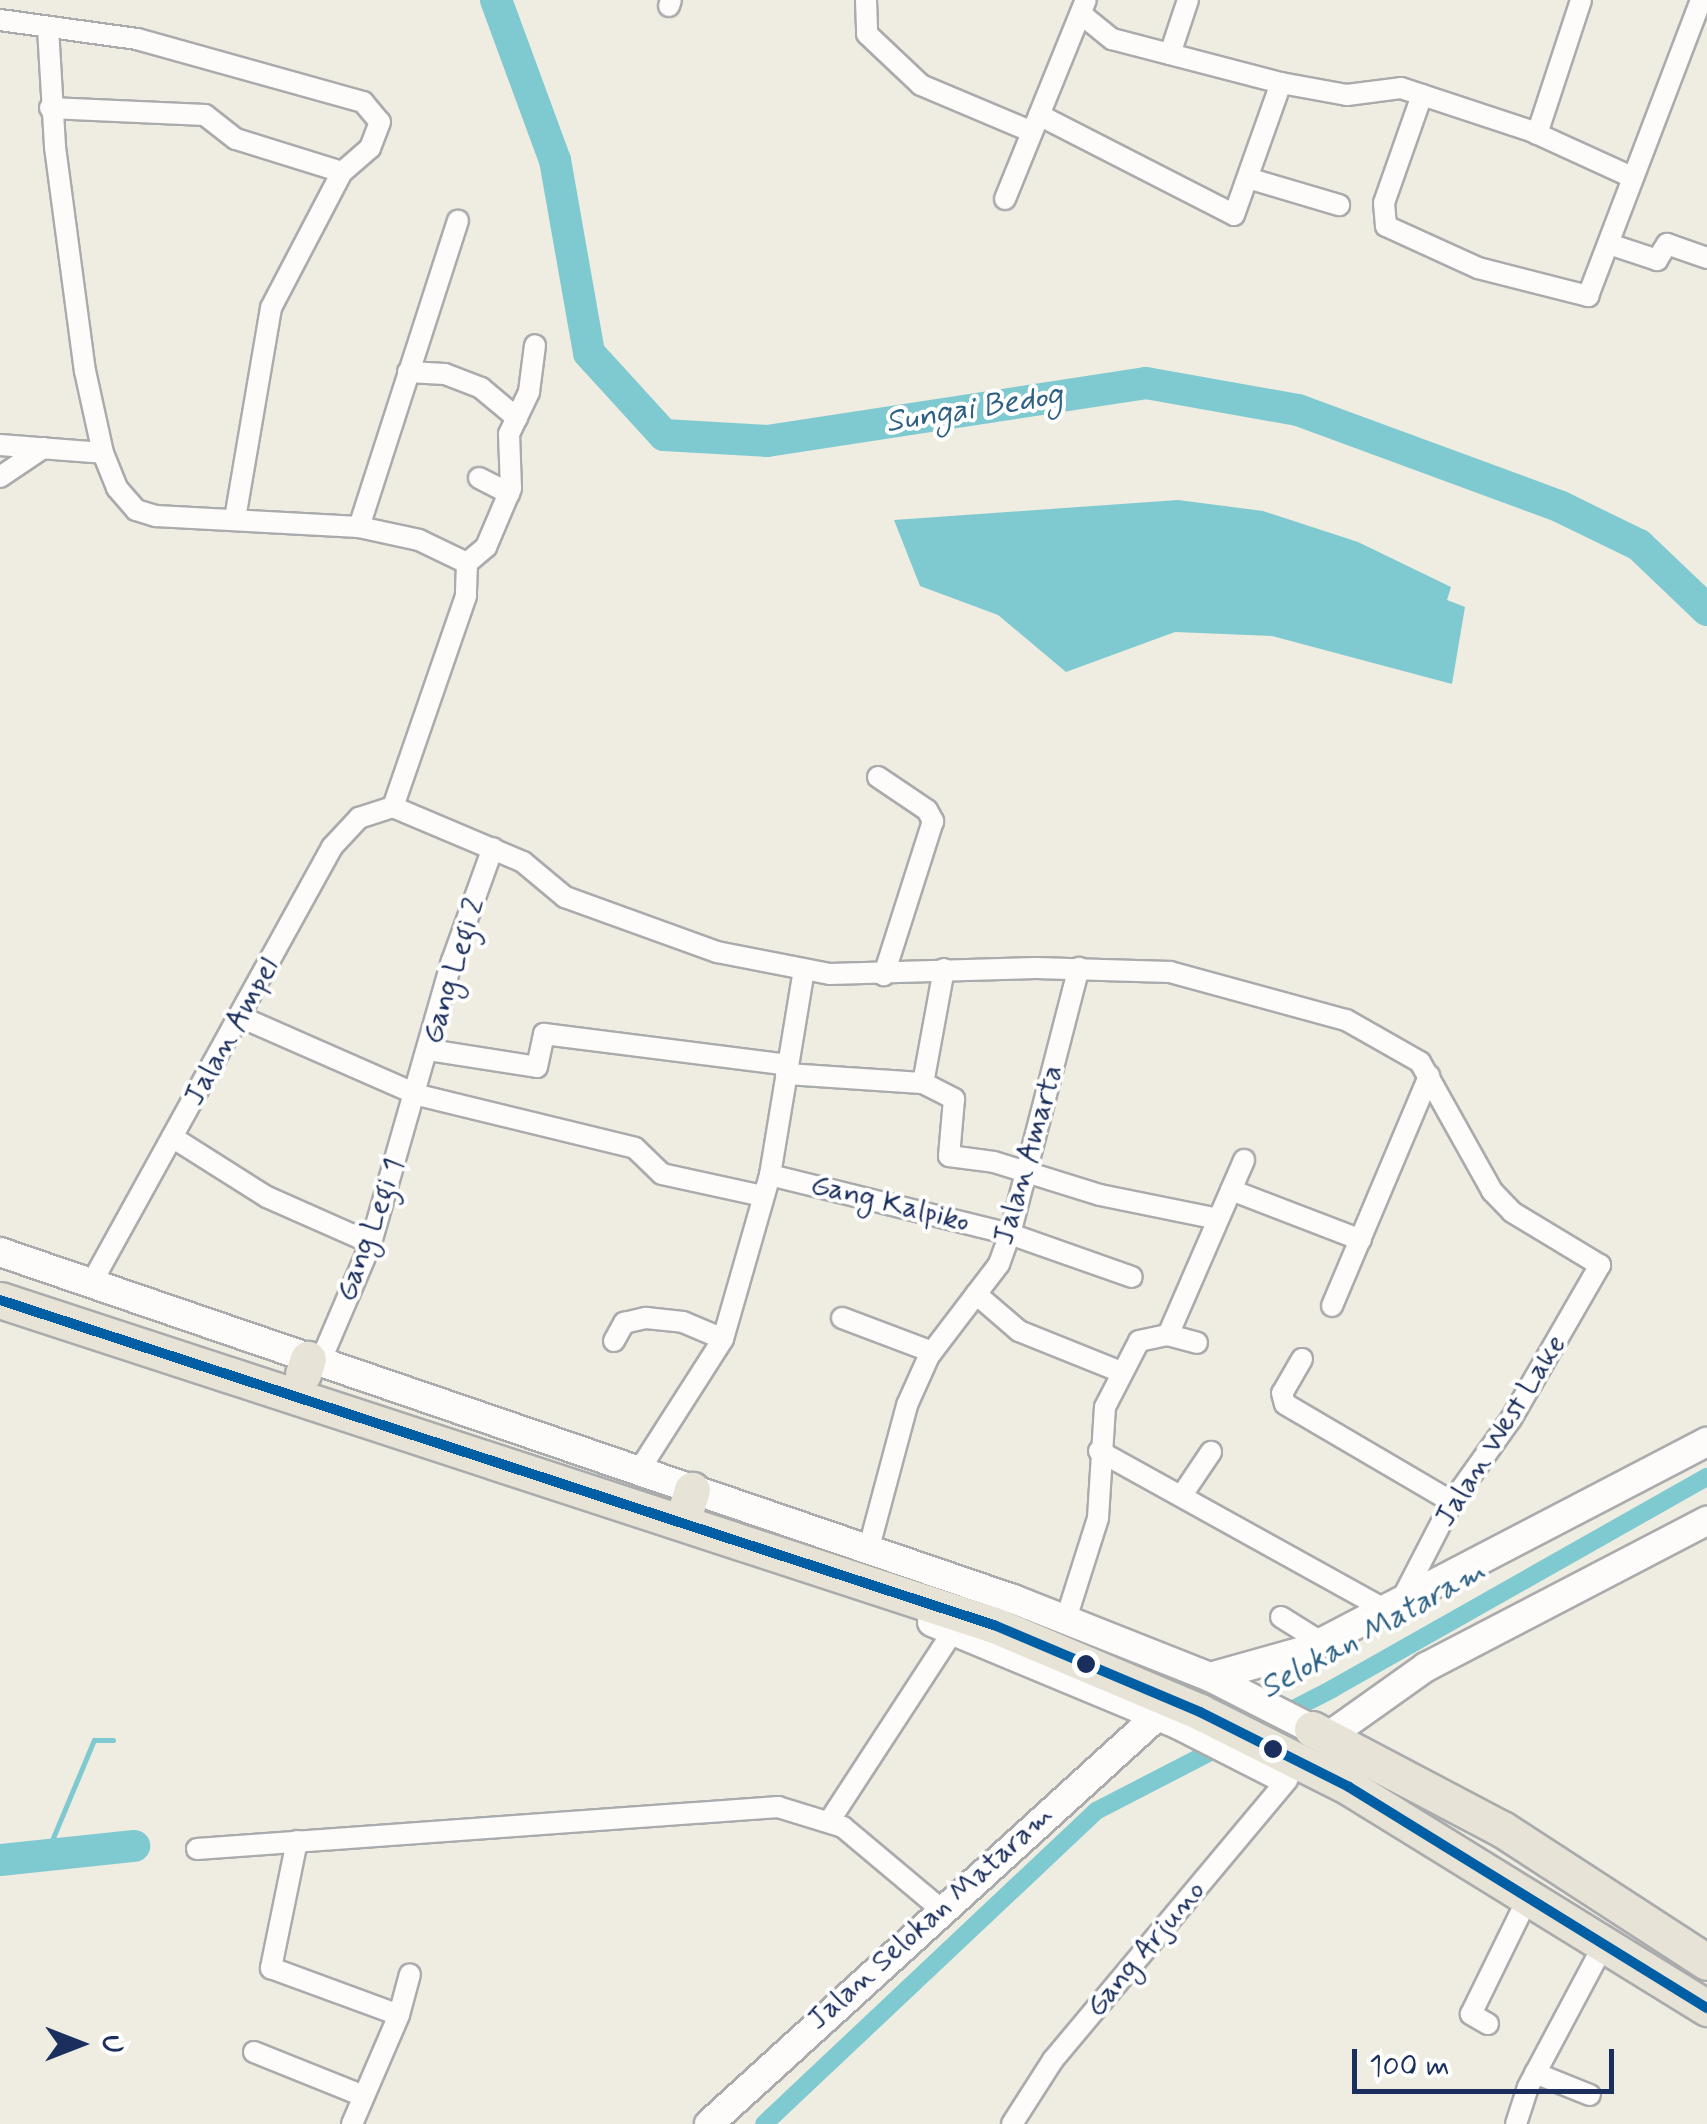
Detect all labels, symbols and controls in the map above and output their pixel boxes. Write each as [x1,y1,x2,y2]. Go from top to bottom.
water label: Sungai Bedog [883,376,1065,442]
street label: Gang Legi 2 [415,894,493,1048]
street label: Jalan Ampel [177,952,287,1112]
street label: Jalan Amarta [986,1059,1072,1251]
street label: Gang Legi 1 [329,1154,413,1306]
street label: Gang Kalpiko [807,1167,973,1241]
street label: Jalan West Lake [1427,1328,1575,1534]
water label: Selokan Mataram [1258,1554,1488,1706]
unlabelled marker [1076,1654,1096,1674]
unlabelled marker [1263,1739,1283,1759]
street label: Jalan Selokan Mataram [802,1800,1060,2036]
street label: Gang Arjuno [1081,1876,1211,2022]
north arrow [30,1994,130,2094]
scale bar [1357,2029,1620,2091]
text: U [92,2035,129,2053]
text: 100 m [1369,2047,1450,2086]

